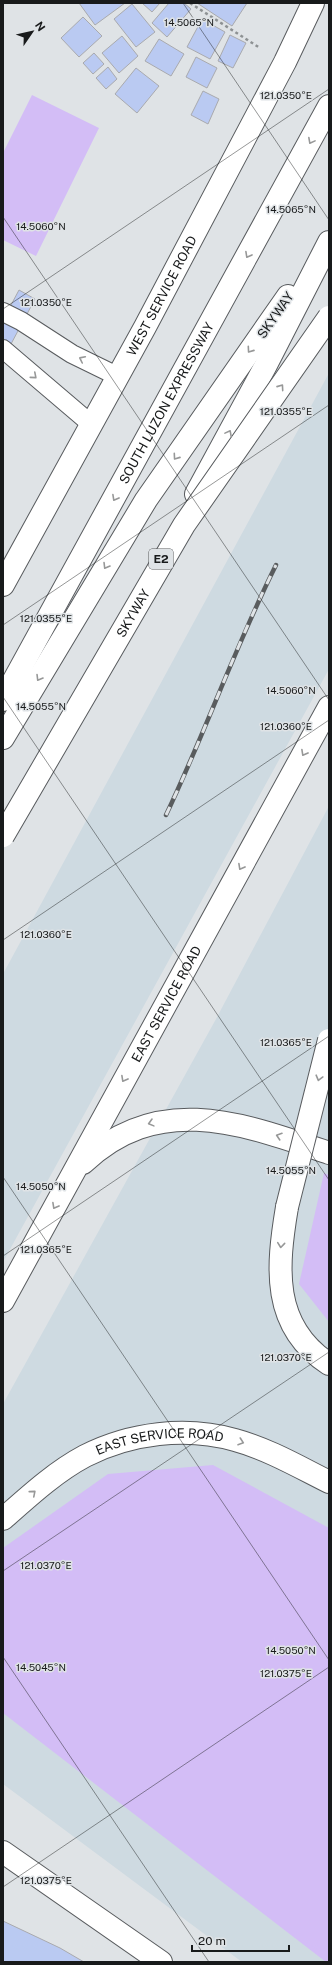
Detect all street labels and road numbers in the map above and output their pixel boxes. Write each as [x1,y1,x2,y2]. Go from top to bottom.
street label: WEST SERVICE ROAD [124,233,200,358]
street label: SKYWAY [254,289,297,341]
street label: SOUTH LUZON EXPRESSWAY [116,320,217,486]
road number: E2 [149,549,173,569]
street label: SKYWAY [113,586,153,640]
street label: EAST SERVICE ROAD [129,943,204,1065]
street label: EAST SERVICE ROAD [93,1426,225,1458]

